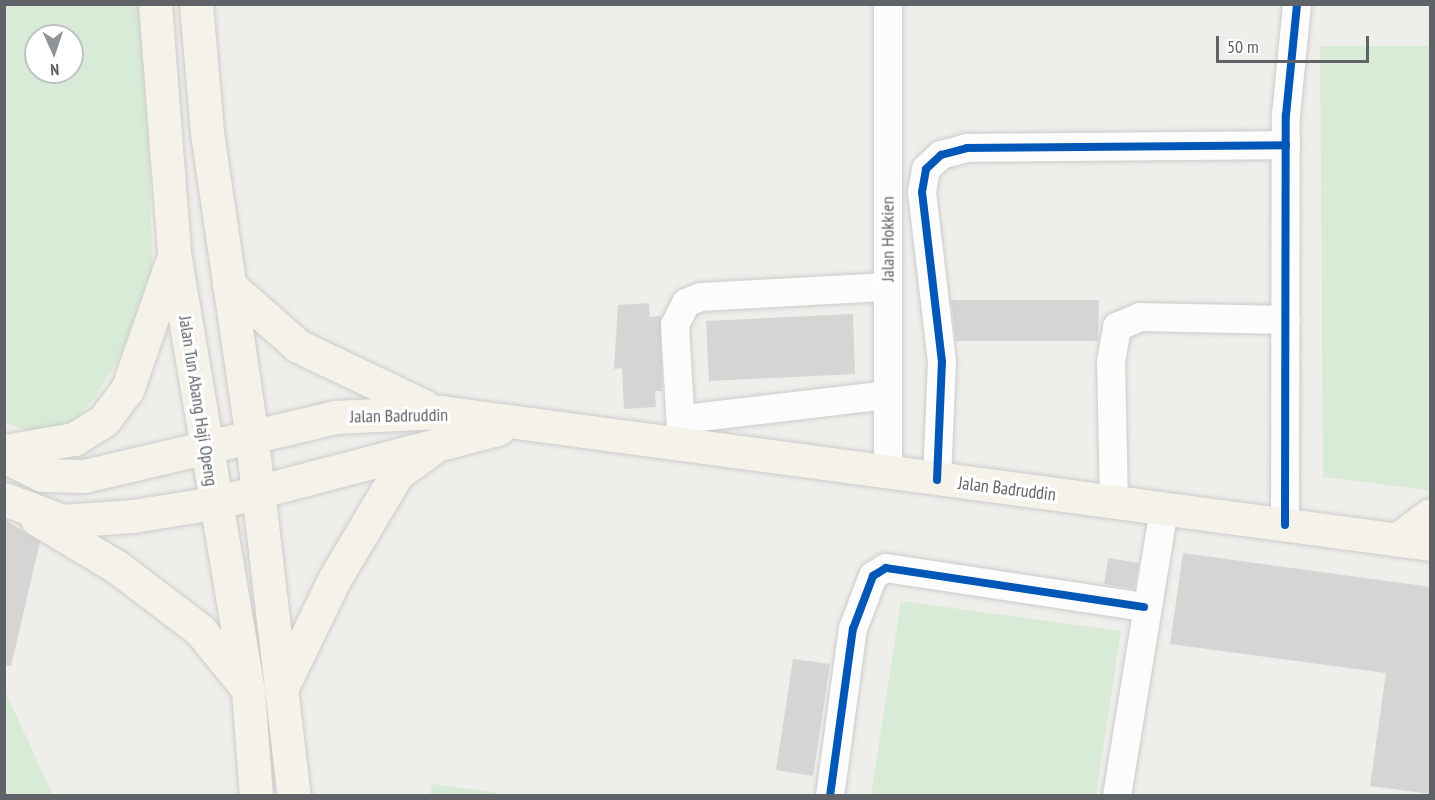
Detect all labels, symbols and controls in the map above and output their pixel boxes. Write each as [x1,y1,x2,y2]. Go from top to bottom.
north arrow [24,24,84,84]
scale bar [1219,24,1372,62]
text: 50 m [1227,35,1259,58]
text: N [50,60,60,80]
street label: Jalan Hokkien [877,196,899,282]
street label: Jalan Tun Abang Haji Openg [174,314,222,488]
street label: Jalan Badruddin [350,404,448,428]
street label: Jalan Badruddin [957,472,1057,506]

